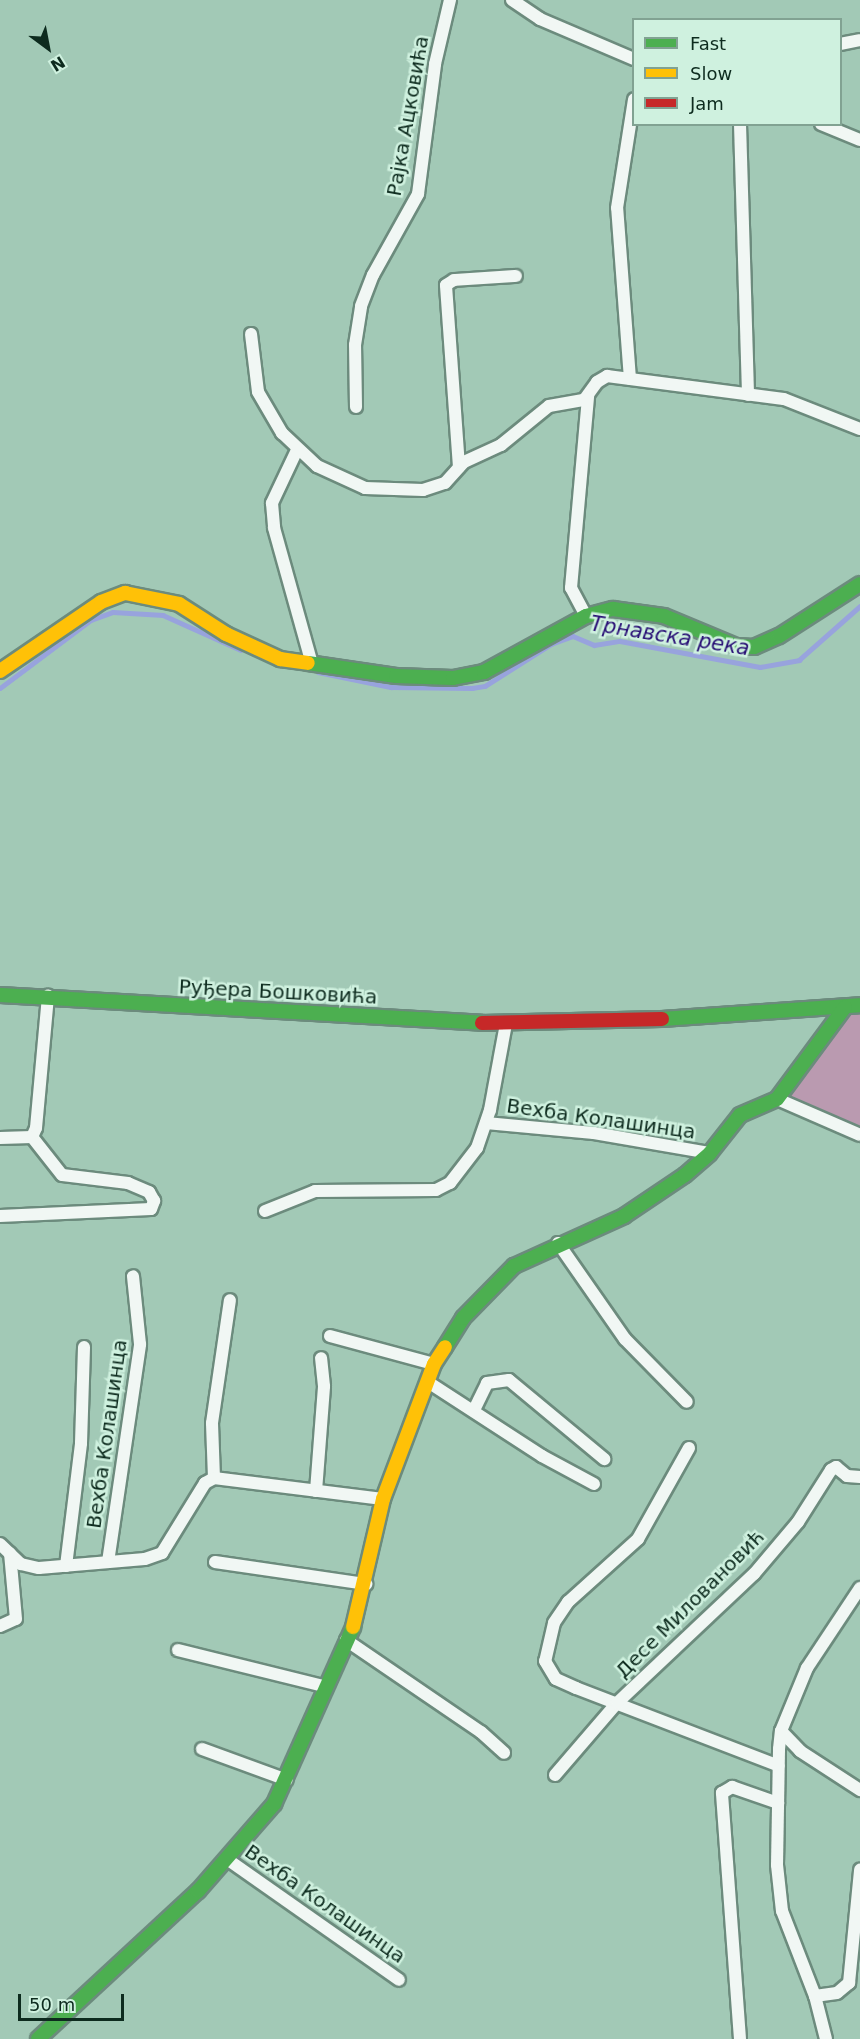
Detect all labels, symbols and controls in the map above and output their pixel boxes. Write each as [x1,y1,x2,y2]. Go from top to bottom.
north arrow [18,18,78,78]
legend [632,18,842,126]
text: Fast [690,33,726,54]
street label: Рајка Ацковића [382,34,434,198]
text: N [47,52,69,75]
text: Slow [690,63,732,84]
text: Jam [690,93,724,114]
water label: Трнавска река [589,611,751,661]
street label: Руђера Бошковића [178,975,378,1009]
street label: Вехба Колашинца [505,1094,697,1144]
street label: Вехба Колашинца [82,1338,132,1530]
street label: Десе Миловановић [611,1525,769,1683]
street label: Вехба Колашинца [240,1840,410,1968]
scale bar [21,1982,128,2020]
text: 50 m [29,1994,75,2015]

